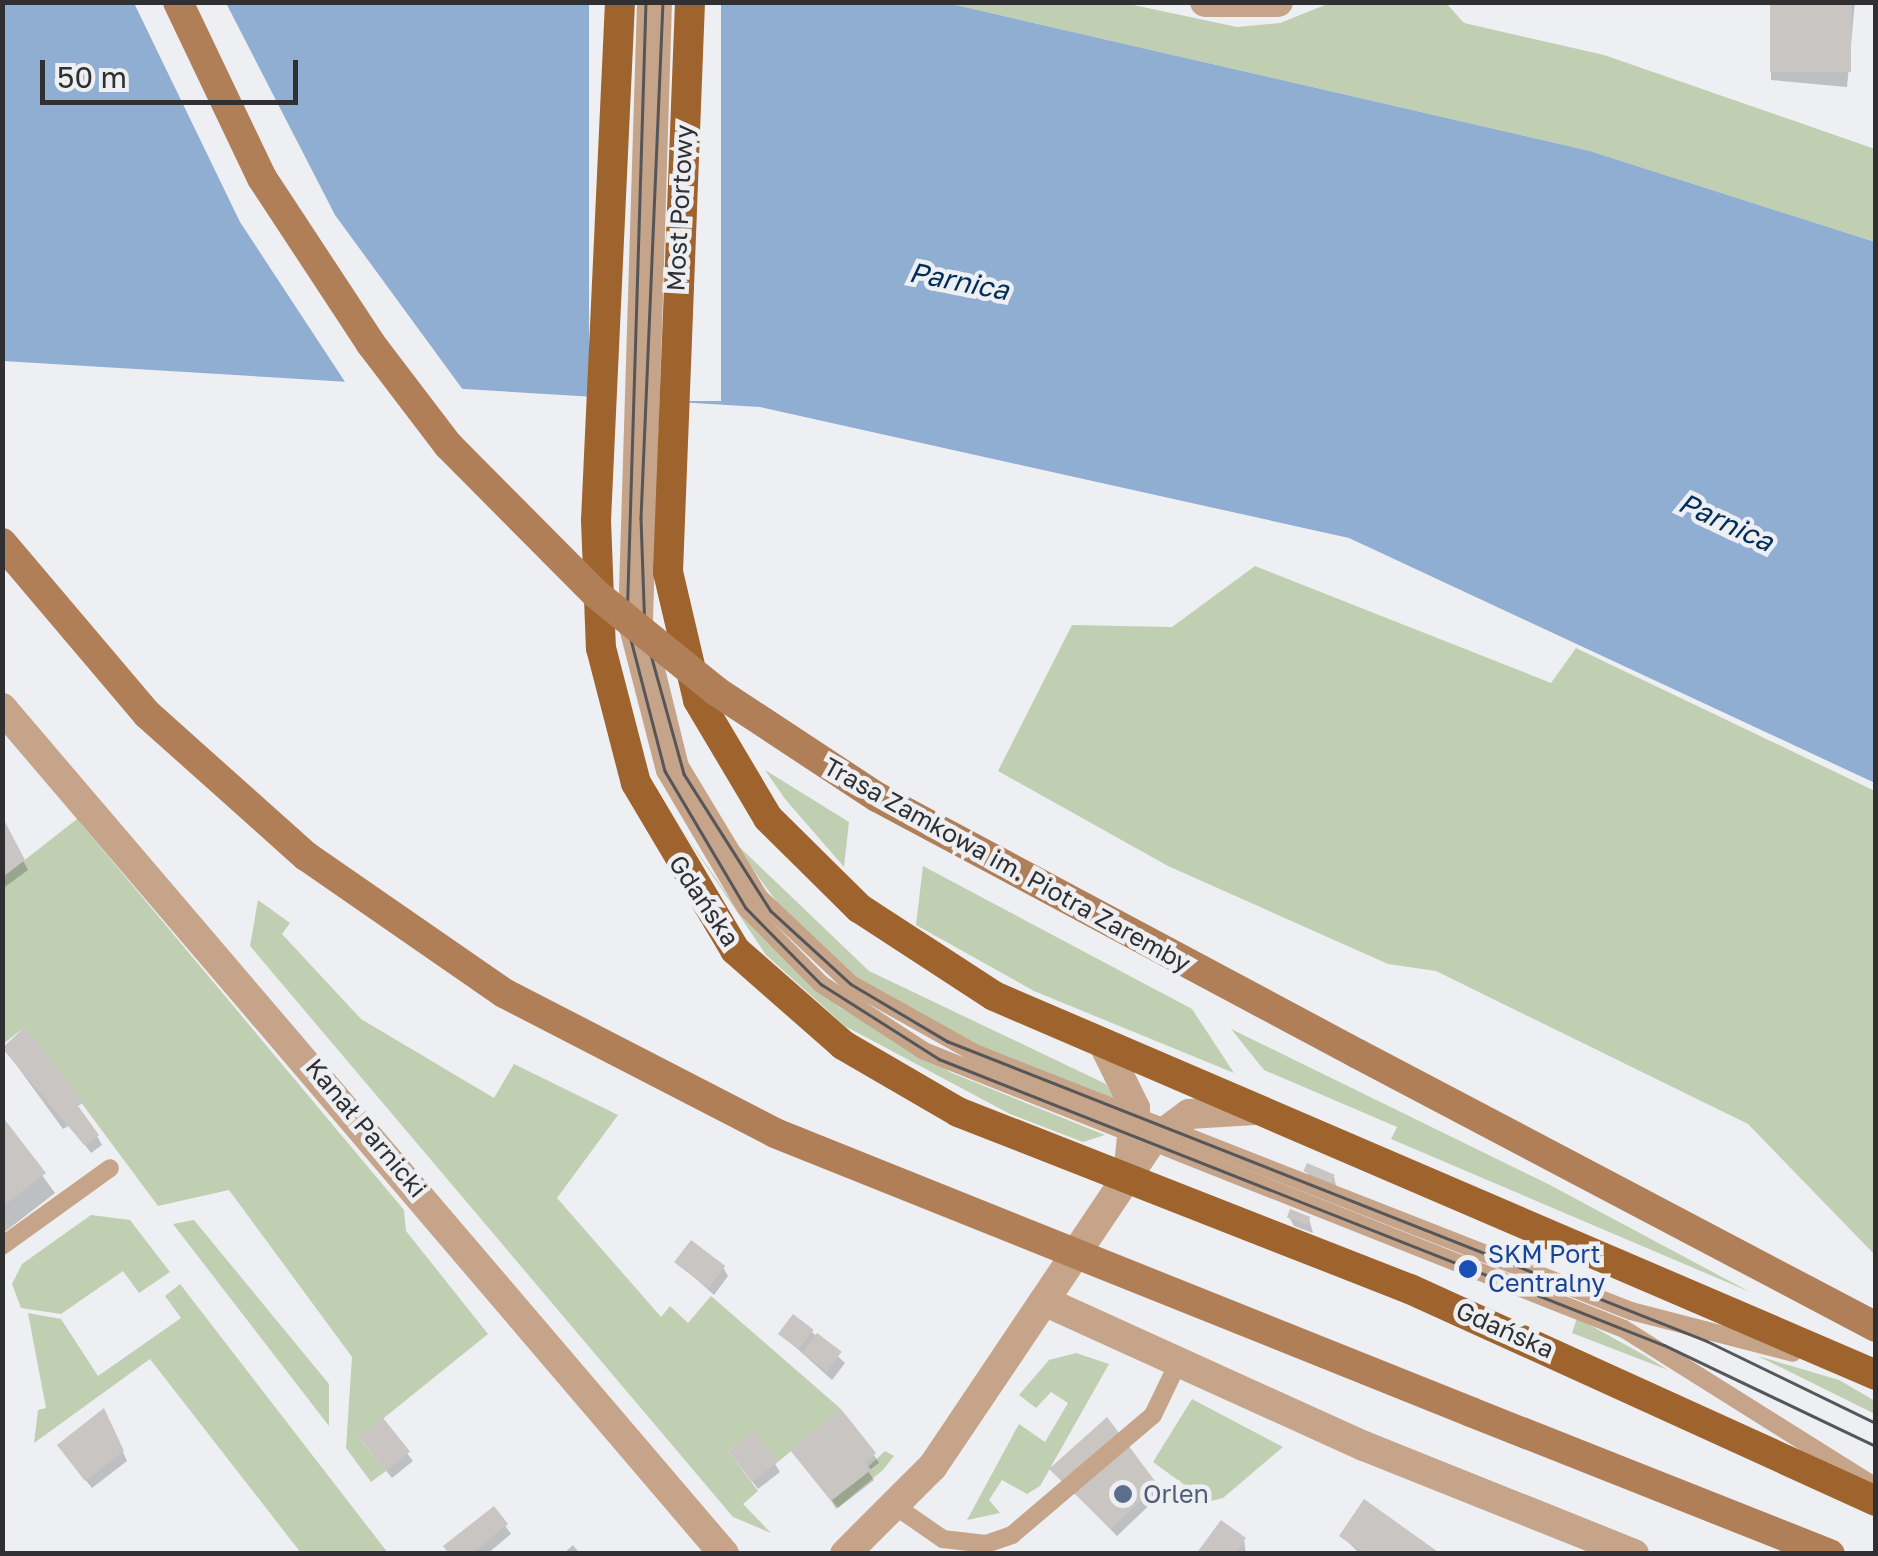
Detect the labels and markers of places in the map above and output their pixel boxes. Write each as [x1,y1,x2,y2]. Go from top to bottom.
place label: SKM Port Centralny [1488,1240,1605,1299]
marker: SKM Port Centralny [1457,1258,1479,1280]
place label: Orlen [1143,1479,1209,1509]
marker: Orlen [1112,1483,1134,1505]

